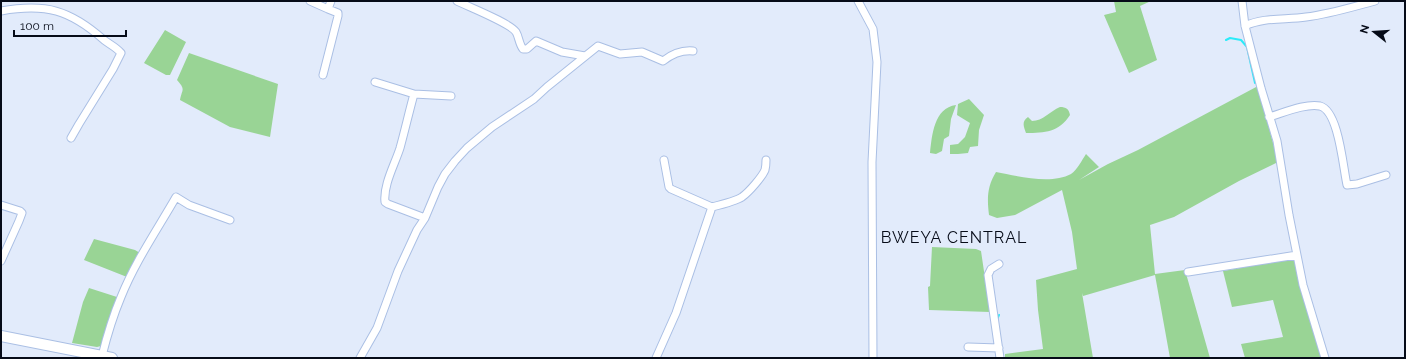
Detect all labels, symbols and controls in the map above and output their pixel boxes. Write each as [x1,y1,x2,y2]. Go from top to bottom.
scale bar [14,12,126,38]
north arrow [1354,12,1394,52]
text: 100 m [20,19,54,33]
text: N [1357,23,1372,35]
district label: BWEYA CENTRAL [881,228,1027,247]

